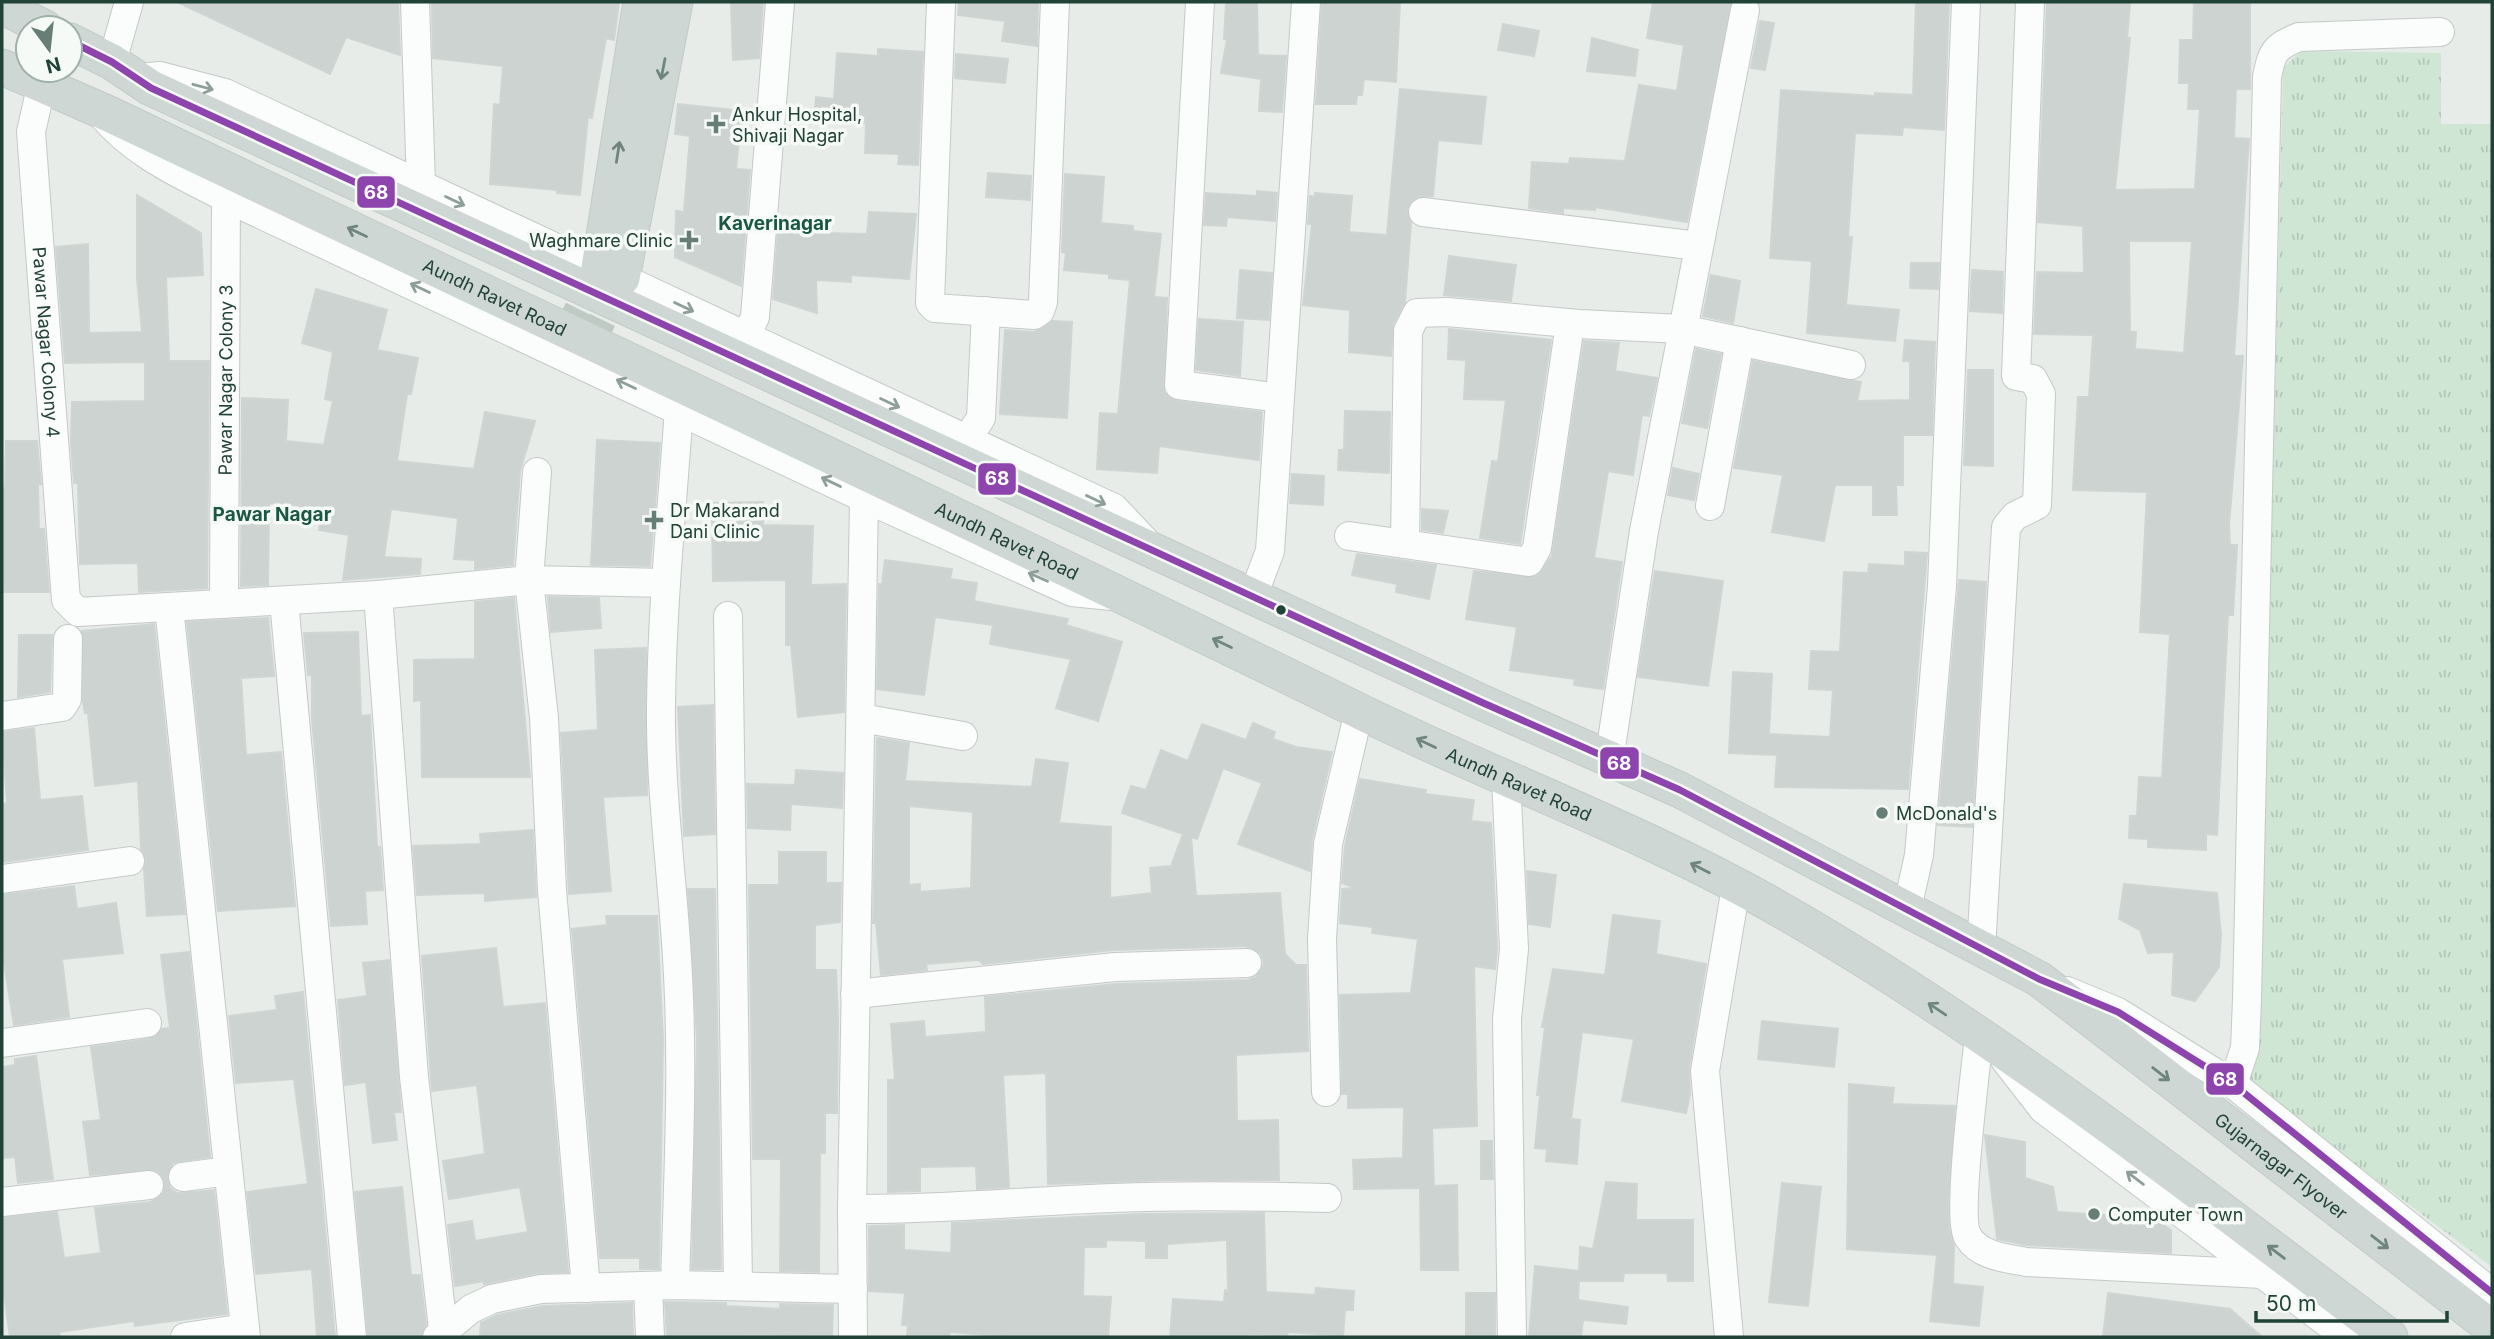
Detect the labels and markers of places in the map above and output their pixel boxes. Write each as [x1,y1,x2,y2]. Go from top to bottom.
place label: Ankur Hospital, Shivaji Nagar [732,104,862,146]
marker: Ankur Hospital, Shivaji Nagar [706,114,726,134]
place label: Waghmare Clinic [529,230,673,251]
marker: Waghmare Clinic [679,230,699,250]
place label: Dr Makarand Dani Clinic [670,500,780,542]
marker: Dr Makarand Dani Clinic [644,510,664,530]
unlabelled marker [1274,603,1288,617]
place label: McDonald's [1896,803,1997,824]
marker: McDonald's [1874,805,1890,821]
place label: Computer Town [2108,1204,2243,1225]
marker: Computer Town [2086,1206,2102,1222]

